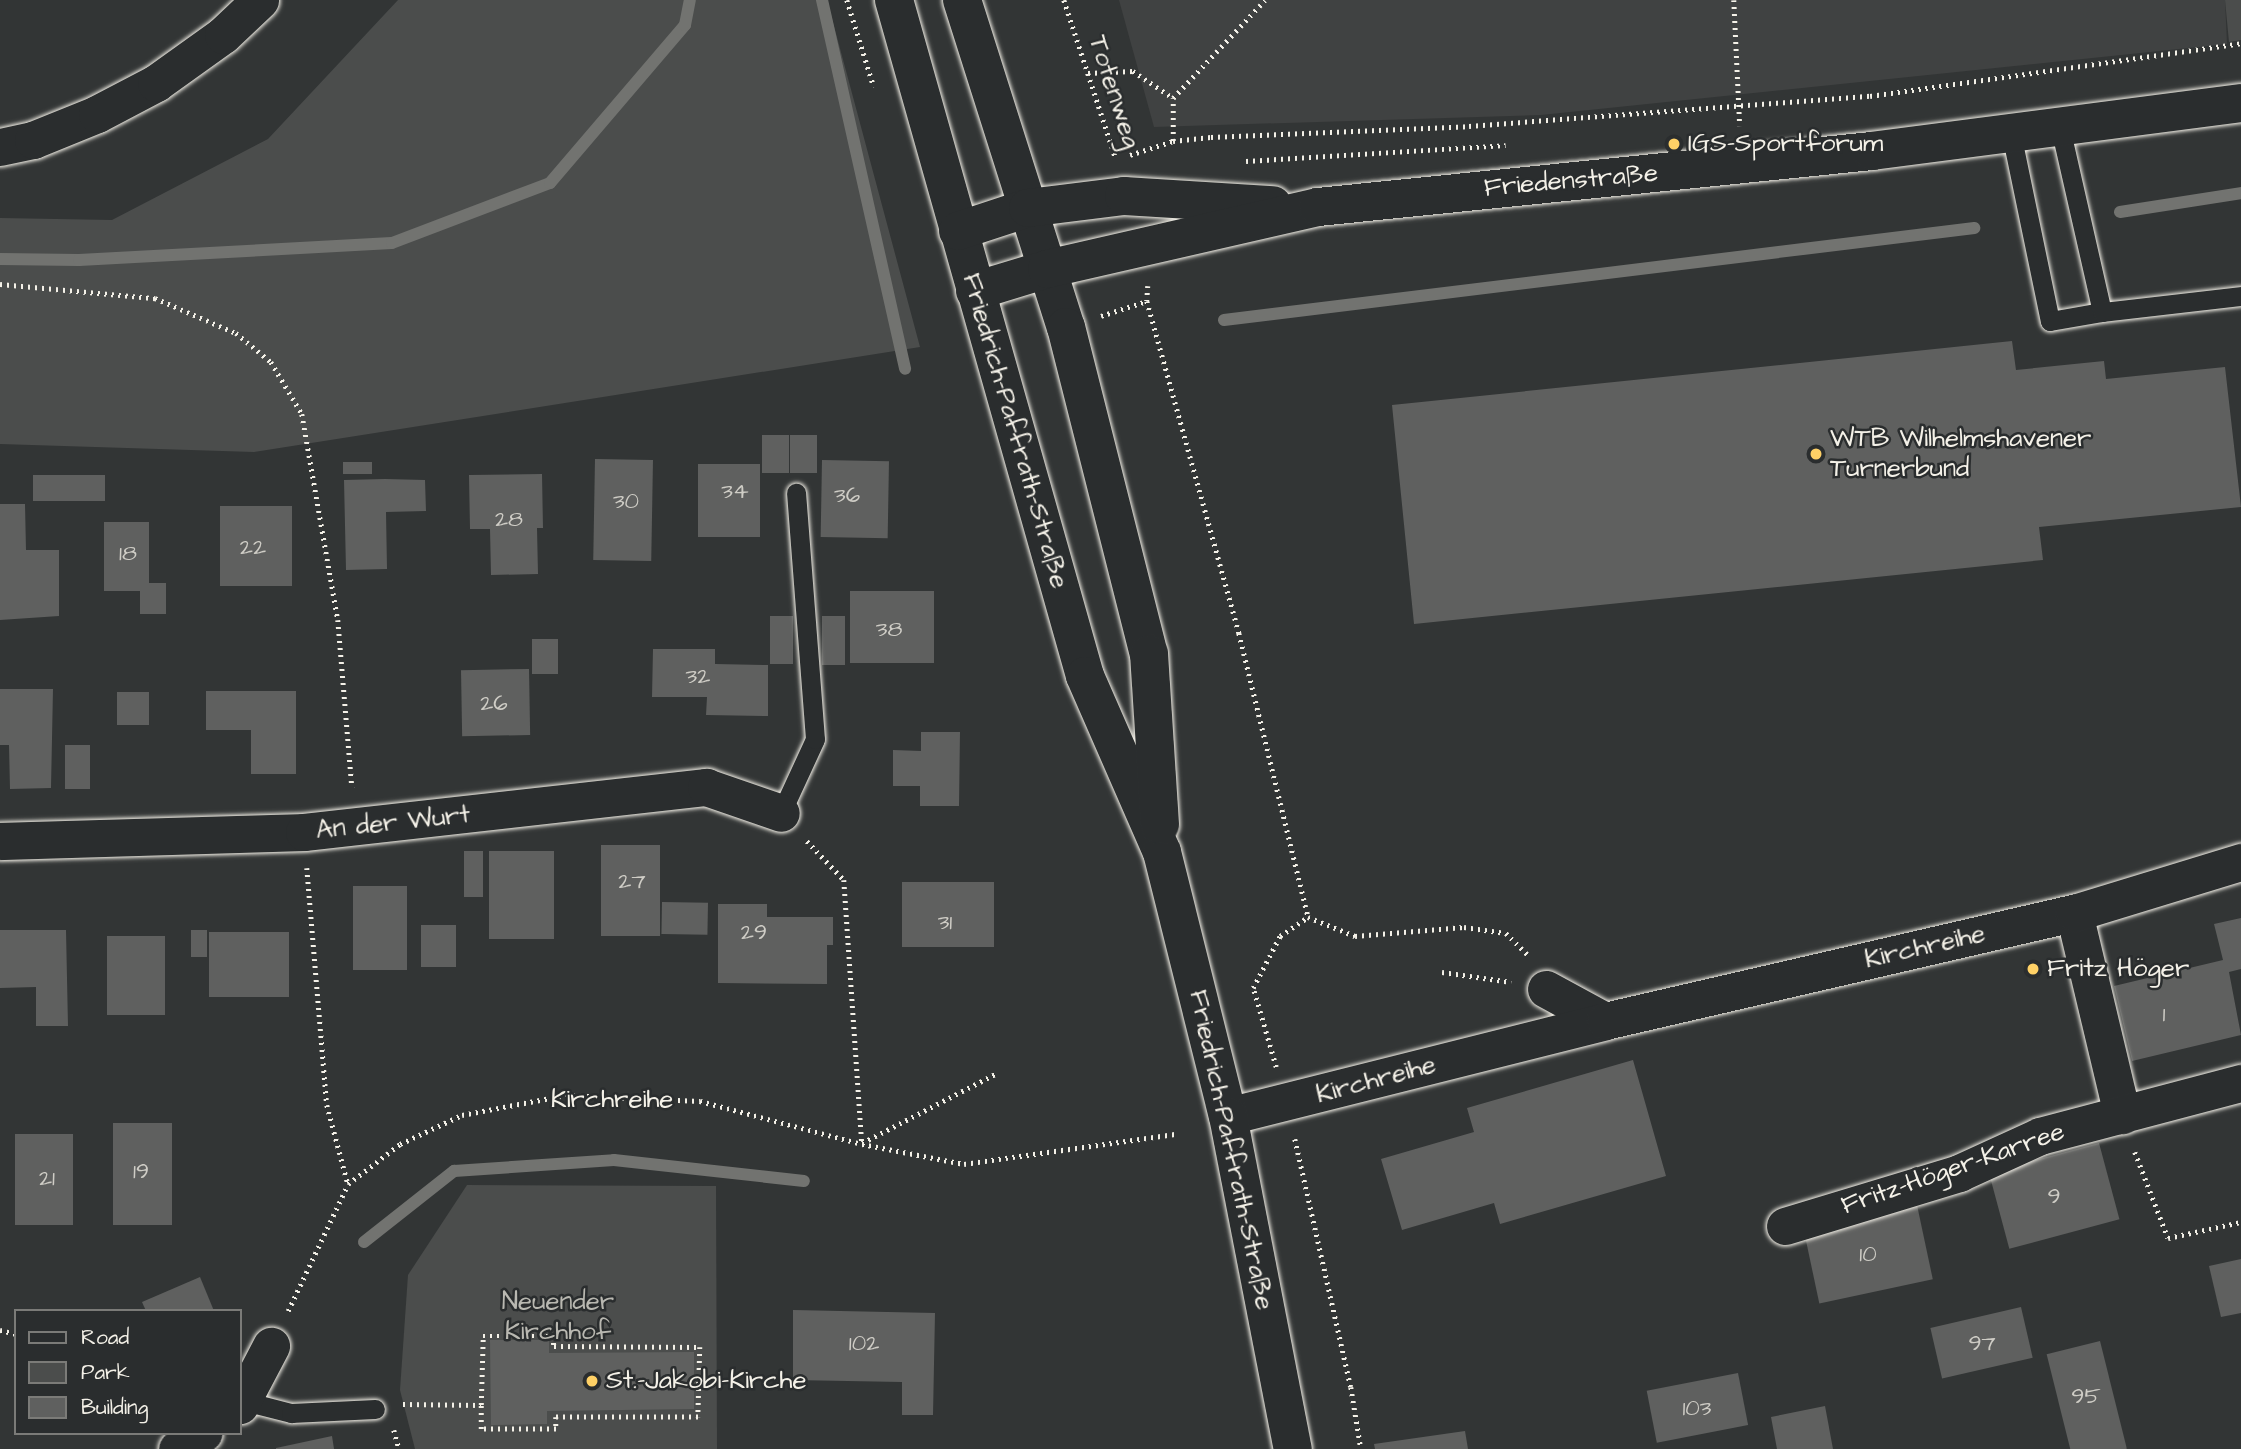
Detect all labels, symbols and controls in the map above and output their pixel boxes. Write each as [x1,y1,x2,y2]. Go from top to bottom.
street label: Totenweg [1081,32,1147,152]
place label: IGS-Sportforum [1688,128,1883,160]
marker: IGS-Sportforum [1666,136,1682,152]
street label: Friedenstraße [1483,158,1659,204]
street label: Friedrich-Paffrath-Straße [955,270,1075,592]
place label: WTB Wilhelmshavener Turnerbund [1830,423,2091,485]
marker: WTB Wilhelmshavener Turnerbund [1808,446,1824,462]
house number: 34 [721,477,749,505]
house number: 36 [834,481,860,509]
house number: 30 [613,487,639,515]
house number: 28 [495,505,523,533]
house number: 22 [240,533,266,561]
house number: 18 [119,539,137,567]
house number: 38 [876,615,902,643]
house number: 32 [686,662,710,690]
house number: 26 [480,689,508,717]
street label: An der Wurt [314,799,472,847]
house number: 27 [618,867,646,895]
house number: 31 [938,908,952,936]
house number: 29 [741,918,767,946]
street label: Kirchreihe [1862,918,1988,976]
place label: Fritz Höger [2047,953,2189,985]
marker: Fritz Höger [2025,961,2041,977]
street label: Friedrich-Paffrath-Straße [1182,987,1280,1313]
house number: 1 [2163,1000,2165,1028]
street label: Kirchreihe [1313,1049,1439,1111]
street label: Kirchreihe [551,1084,673,1116]
street label: Fritz-Höger-Karree [1837,1116,2069,1222]
house number: 19 [133,1157,149,1185]
house number: 21 [39,1164,55,1192]
house number: 9 [2047,1182,2061,1210]
house number: 10 [1859,1240,1877,1268]
park label: Neuender Kirchhof [502,1286,614,1348]
legend [14,1309,242,1435]
text: Road [81,1323,129,1352]
house number: 102 [849,1329,879,1357]
house number: 97 [1968,1329,1996,1357]
text: Park [81,1358,130,1387]
place label: St.-Jakobi-Kirche [606,1365,807,1397]
marker: St.-Jakobi-Kirche [584,1373,600,1389]
house number: 95 [2071,1382,2101,1410]
text: Building [81,1393,148,1422]
house number: 103 [1682,1394,1712,1422]

